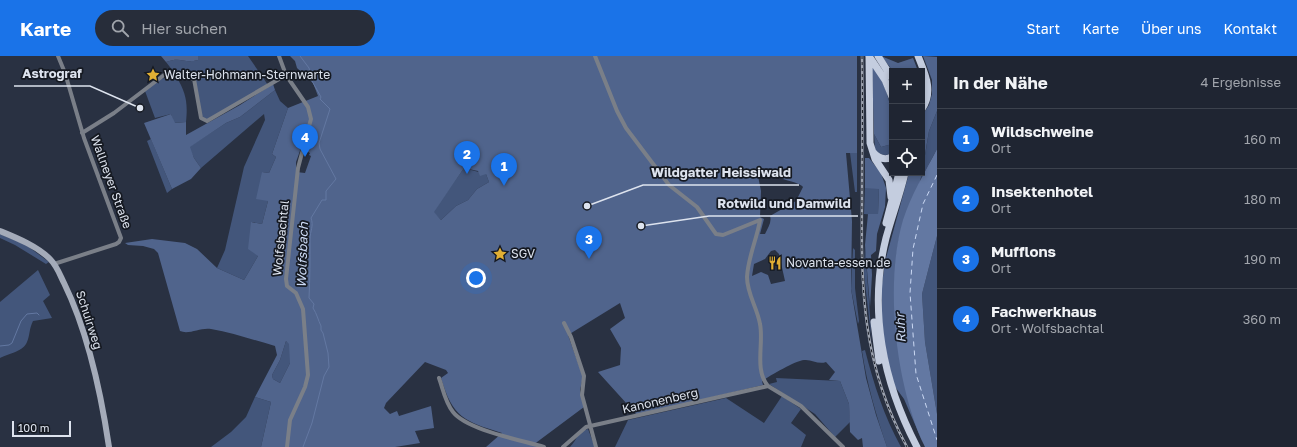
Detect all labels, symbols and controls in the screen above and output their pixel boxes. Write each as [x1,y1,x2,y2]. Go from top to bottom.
search box [95,10,375,46]
text: Karte [20,17,71,40]
icon: search [109,17,131,39]
text: Hier suchen [141,19,227,37]
text: Start [1027,20,1060,37]
text: Karte [1082,20,1119,37]
text: Über uns [1141,20,1201,37]
text: Kontakt [1223,20,1277,37]
callout: Astrograf [14,61,90,86]
text: Astrograf [22,65,82,81]
place icon: Walter-Hohmann-Sternwarte [145,67,161,83]
place label: Walter-Hohmann-Sternwarte [164,67,330,82]
map controls [889,68,925,176]
button: + [889,68,925,104]
text: In der Nähe [953,72,1048,93]
text: 4 Ergebnisse [1201,74,1281,90]
button: − [889,104,925,140]
text: Wildschweine [991,122,1094,140]
pin: 4 [292,124,318,157]
text: 1 [963,131,969,147]
text: 160 m [1244,131,1281,147]
street label: Wallneyer Straße [88,133,135,231]
button: locate [889,140,925,176]
text: Ort [991,140,1011,156]
pin: 2 [454,141,480,174]
pin: 1 [491,153,517,186]
callout: Wildgatter Heissiwald [643,160,799,185]
text: Wildgatter Heissiwald [651,164,791,180]
text: Insektenhotel [991,182,1093,200]
callout: Rotwild und Damwild [709,191,858,216]
text: 2 [962,191,970,207]
text: 180 m [1244,191,1281,207]
text: Rotwild und Damwild [717,195,851,211]
street label: Wolfsbachtal [269,199,292,277]
text: Ort [991,200,1011,216]
water label: Wolfsbach [293,221,311,288]
pin: 3 [576,226,602,259]
text: Mufflons [991,242,1056,260]
place icon: SGV [492,246,508,262]
place label: SGV [511,246,535,261]
text: 3 [962,251,970,267]
text: 190 m [1244,251,1281,267]
restaurant icon: Novanta-essen.de [767,255,783,271]
place label: Novanta-essen.de [786,255,890,270]
text: Ort [991,260,1011,276]
your location [466,268,486,288]
street label: Schuirweg [73,289,106,351]
text: Fachwerkhaus [991,302,1097,320]
water label: Ruhr [891,311,909,343]
text: 4 [962,311,970,327]
text: 360 m [1243,311,1281,327]
text: Ort · Wolfsbachtal [991,320,1104,336]
street label: Kanonenberg [620,384,699,417]
scale bar [12,419,71,438]
text: 100 m [18,421,49,434]

